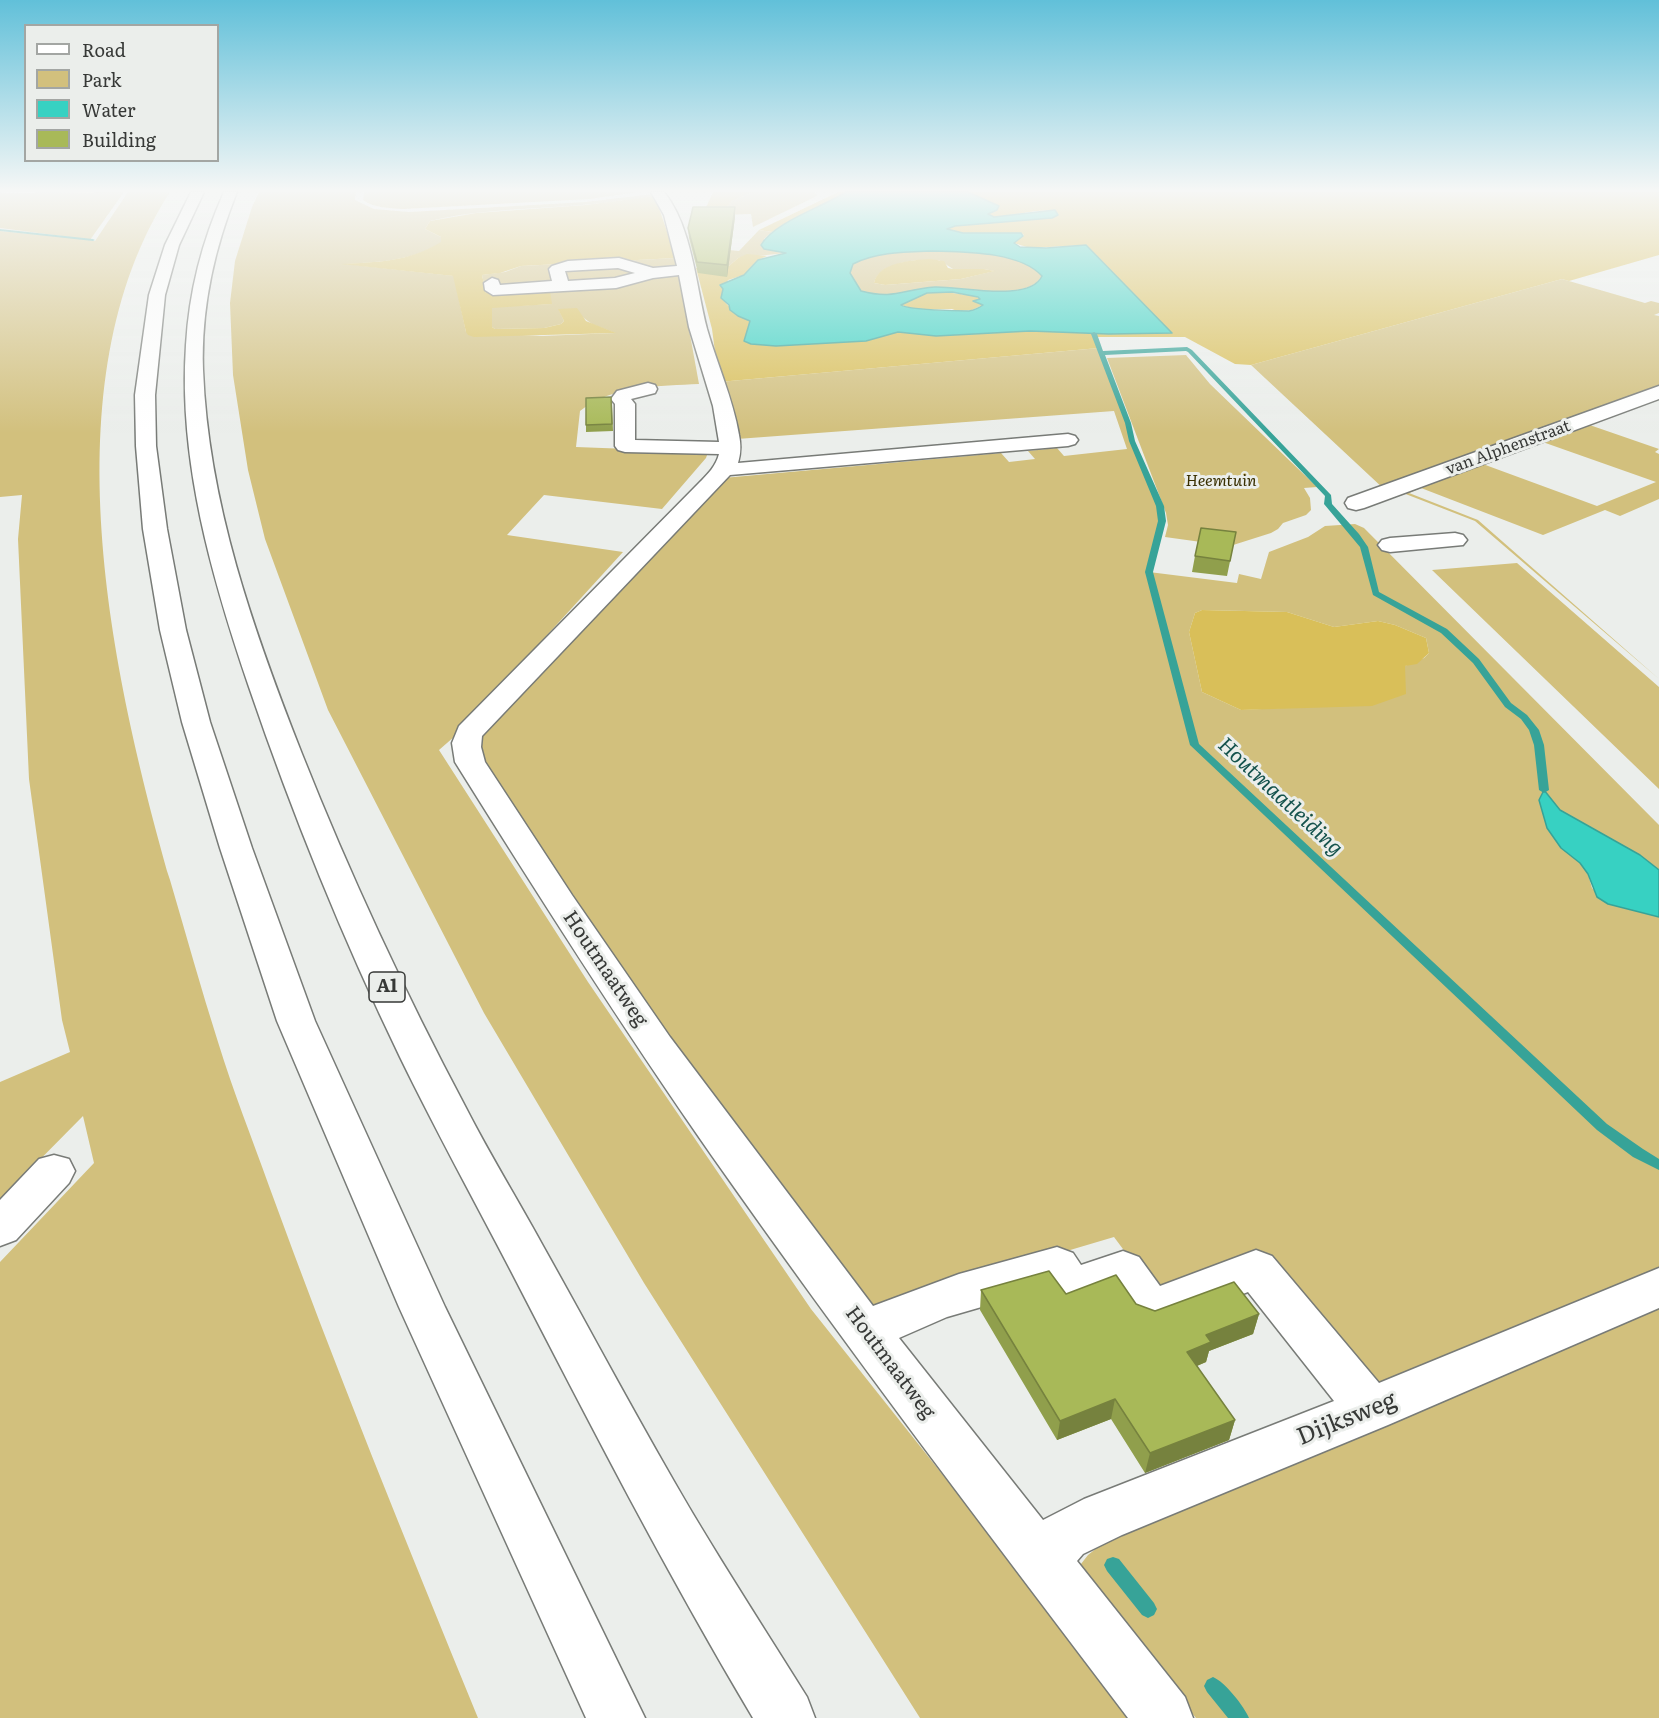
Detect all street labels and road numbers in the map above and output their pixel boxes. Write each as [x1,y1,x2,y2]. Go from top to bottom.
street label: van Alphenstraat [1443,417,1573,479]
street label: Houtmaatweg [557,907,653,1031]
road number: A1 [369,972,405,1002]
street label: Houtmaatweg [840,1302,940,1424]
street label: Dijksweg [1293,1386,1401,1452]

